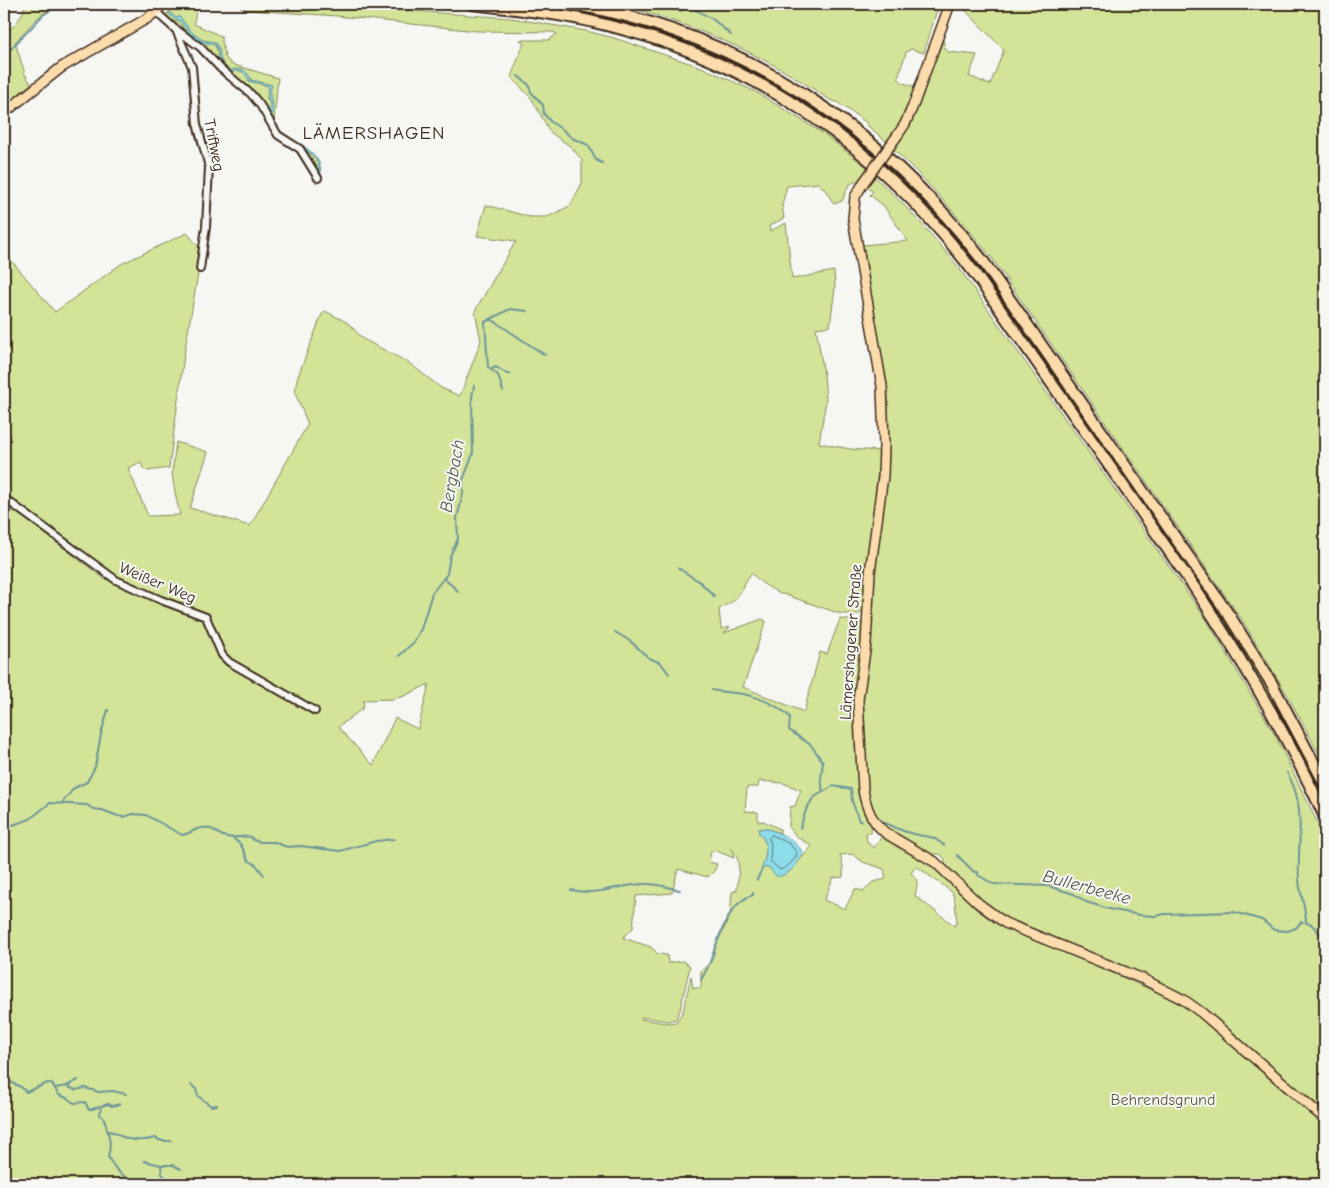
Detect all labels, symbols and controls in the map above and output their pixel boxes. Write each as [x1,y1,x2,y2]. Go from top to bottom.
street label: Triftweg [200,117,228,173]
district label: LÄMERSHAGEN [302,122,446,144]
water label: Bergbach [436,438,469,514]
street label: Weißer Weg [116,559,199,607]
street label: Lämershagener Straße [837,563,865,721]
water label: Bullerbeeke [1041,866,1133,909]
park label: Behrendsgrund [1111,1091,1215,1109]

